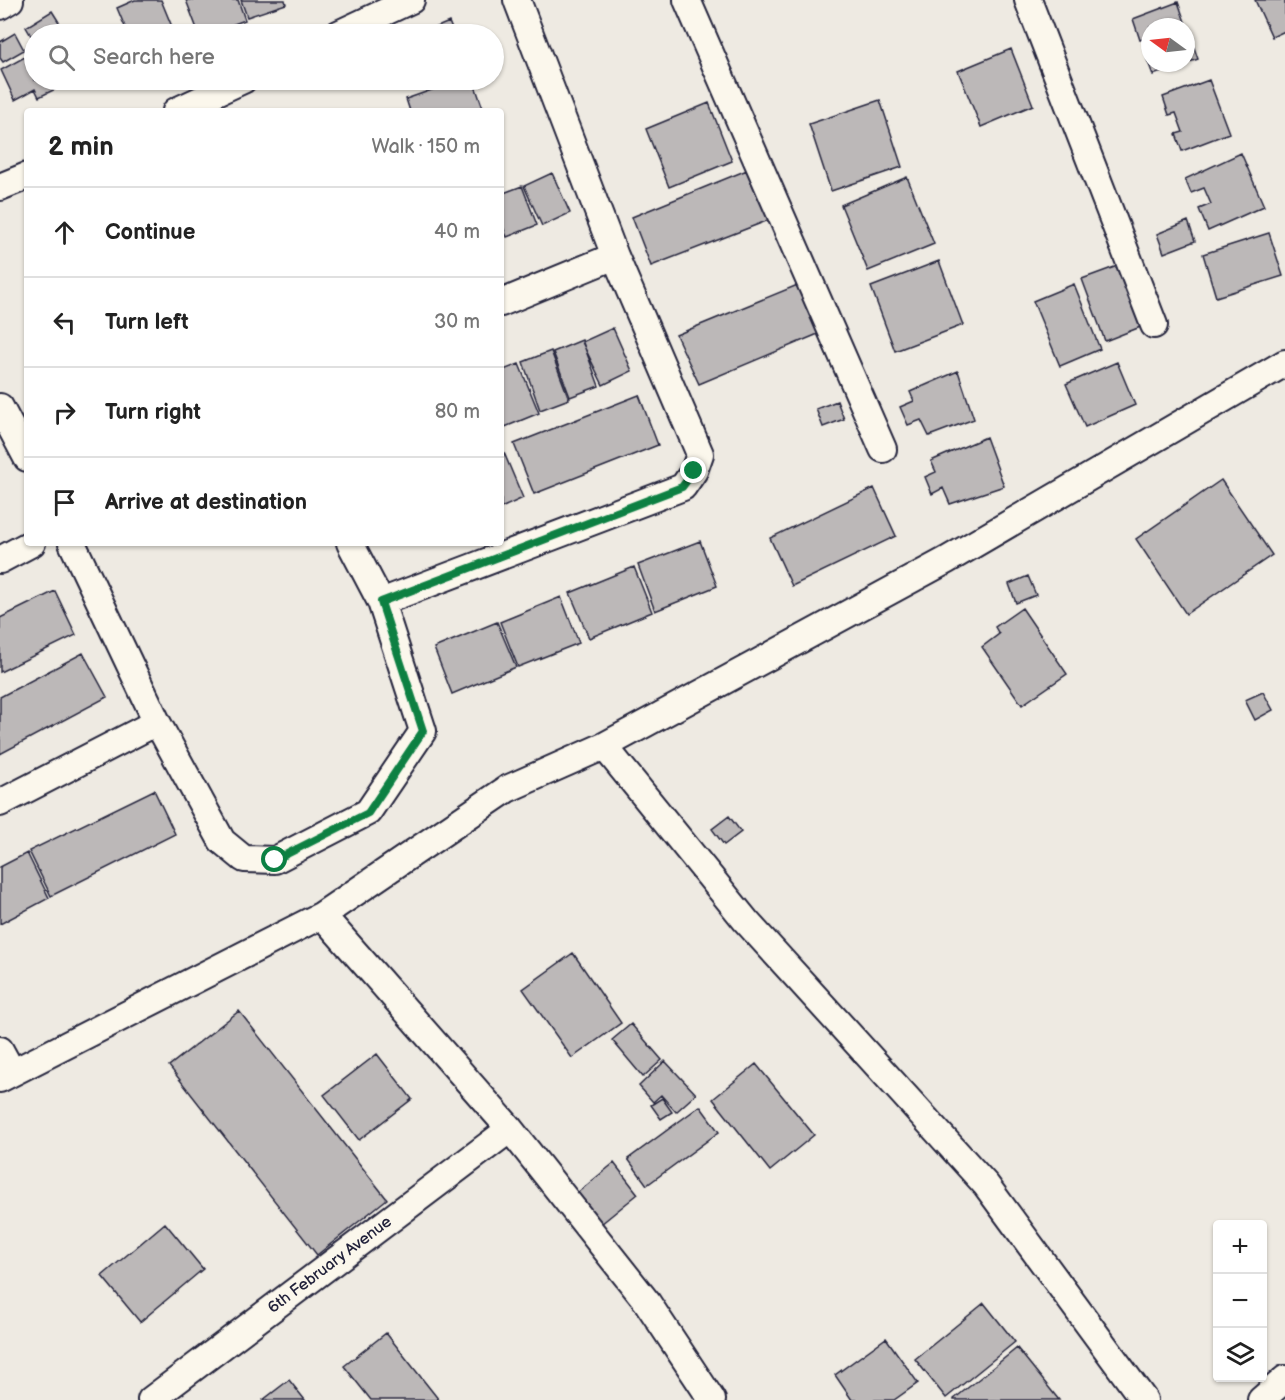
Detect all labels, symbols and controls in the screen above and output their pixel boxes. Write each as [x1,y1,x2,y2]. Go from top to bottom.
north arrow [1141,18,1195,72]
search box [24,24,504,90]
icon: search [45,41,78,74]
text: Search here [93,44,215,71]
text: 2 min [48,132,114,163]
text: Walk · 150 m [371,135,480,159]
icon: ahead [48,216,81,249]
text: Continue [105,219,195,246]
text: 40 m [434,220,480,244]
icon: left [48,306,81,339]
text: Turn left [105,309,189,336]
text: 30 m [434,310,480,334]
icon: right [48,396,81,429]
text: Turn right [105,399,201,426]
text: 80 m [435,400,480,424]
route end [680,457,706,483]
icon: arrive [48,486,81,519]
text: Arrive at destination [105,489,307,516]
route start [261,846,287,872]
street label: 6th February Avenue [264,1212,396,1318]
map controls [1213,1220,1267,1382]
button: + [1213,1220,1267,1274]
button: − [1213,1274,1267,1328]
button: layers [1213,1328,1267,1382]

